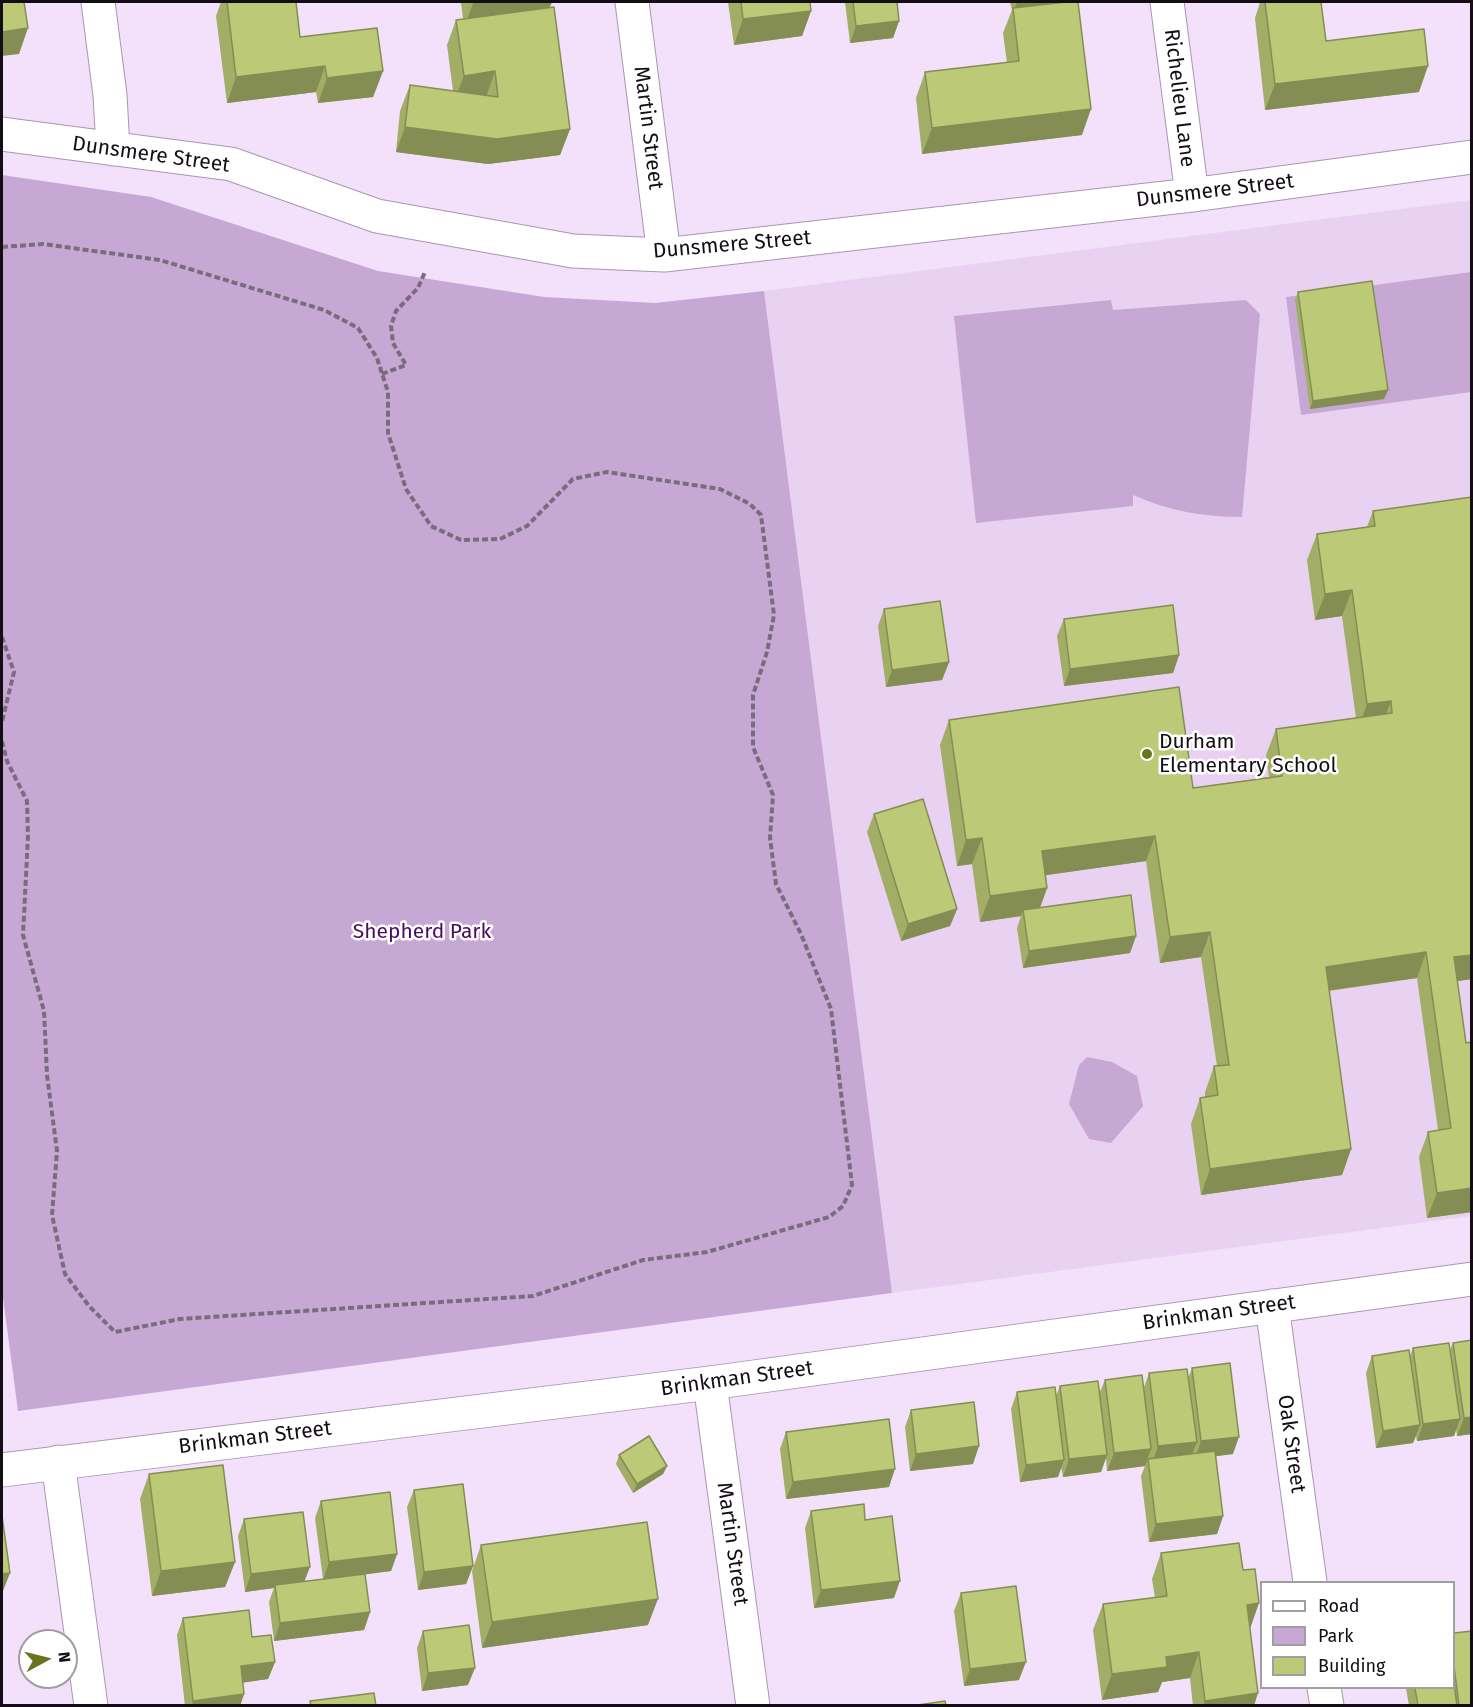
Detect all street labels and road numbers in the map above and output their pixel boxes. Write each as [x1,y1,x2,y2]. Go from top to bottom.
street label: Richelieu Lane [1158,27,1200,169]
street label: Martin Street [628,65,668,191]
street label: Dunsmere Street [71,131,231,179]
street label: Dunsmere Street [1135,169,1295,213]
street label: Dunsmere Street [652,226,812,264]
street label: Brinkman Street [1141,1290,1297,1336]
street label: Brinkman Street [659,1356,815,1402]
street label: Oak Street [1272,1393,1310,1495]
street label: Brinkman Street [177,1416,333,1460]
street label: Martin Street [711,1481,753,1607]

